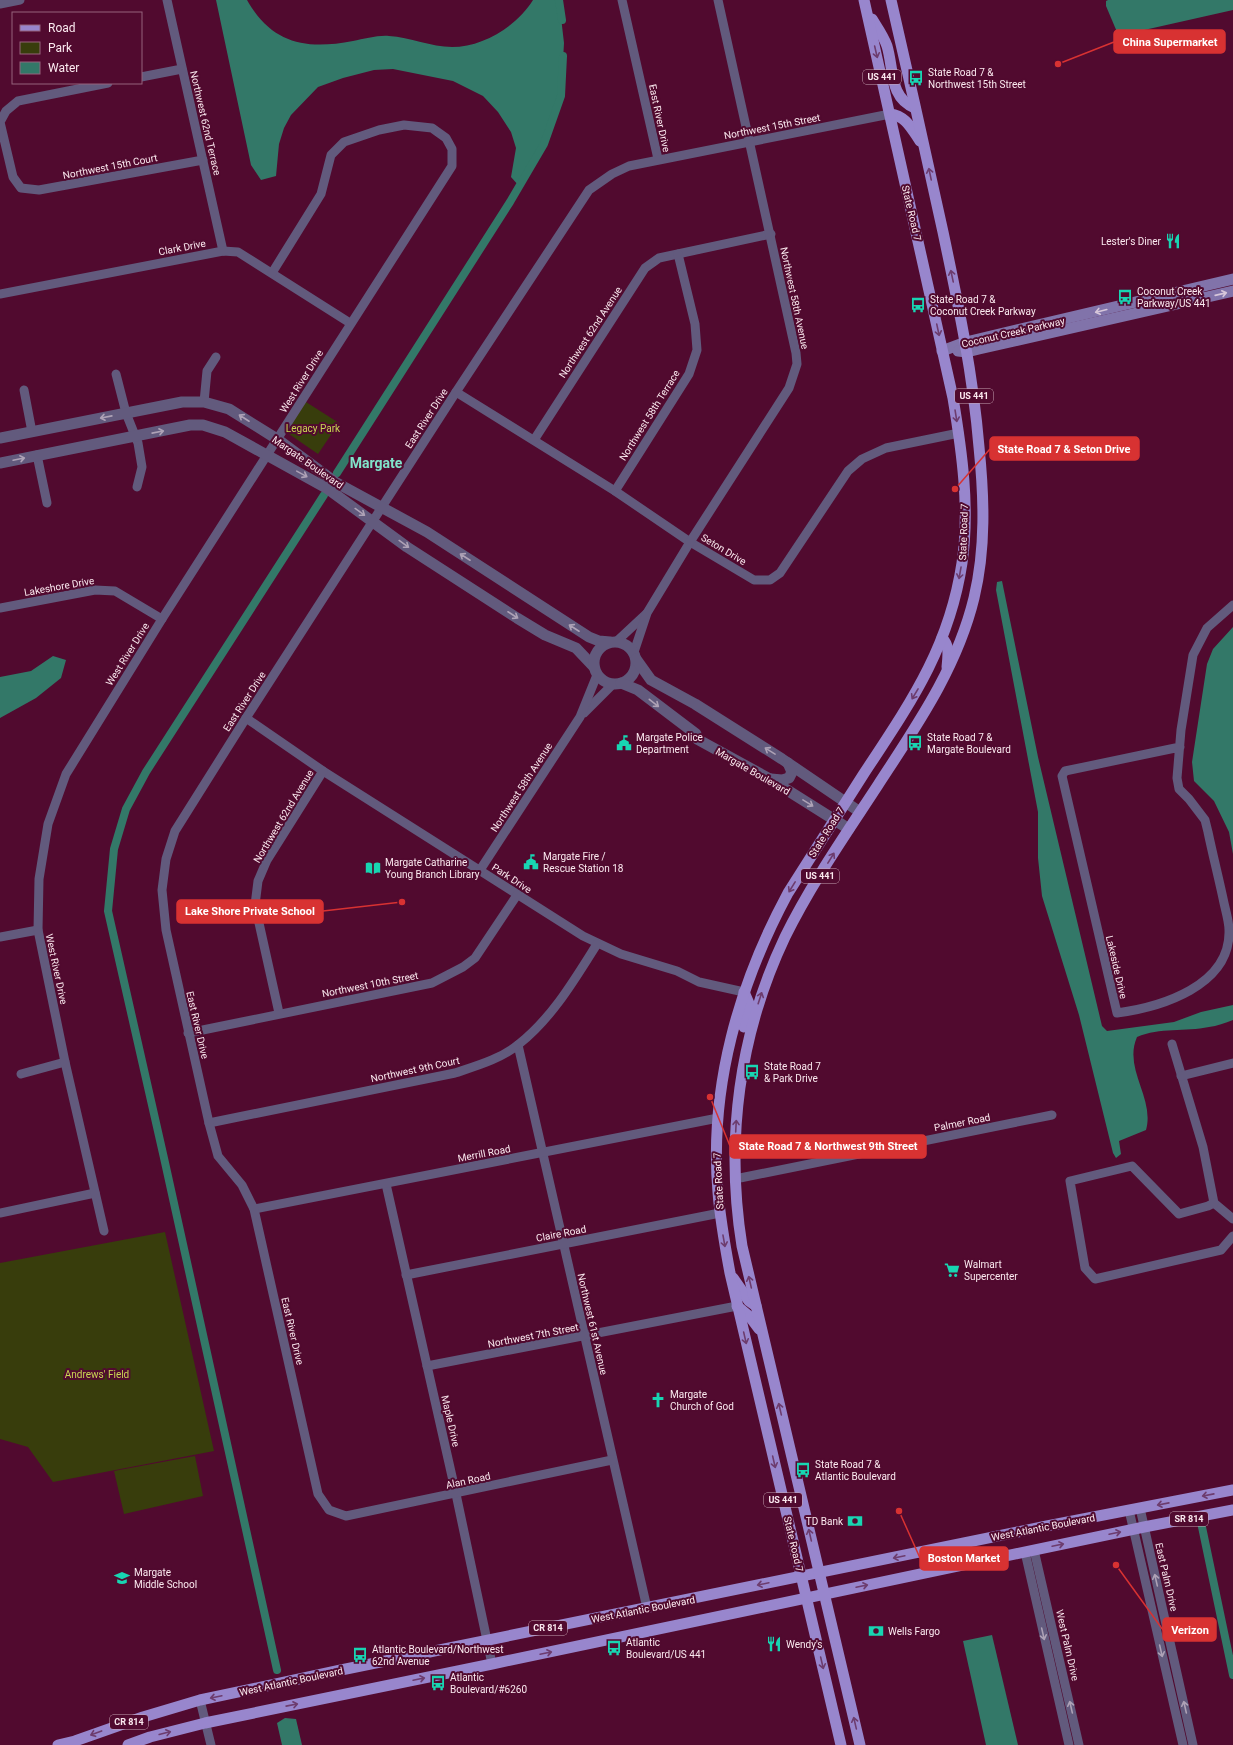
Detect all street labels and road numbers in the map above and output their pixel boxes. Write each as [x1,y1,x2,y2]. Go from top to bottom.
street label: Northwest 62nd Terrace [188,70,223,176]
road number: US 441 [863,70,901,84]
street label: East River Drive [647,83,672,153]
street label: Northwest 15th Street [723,112,821,141]
street label: Northwest 15th Court [62,152,158,181]
street label: State Road 7 [900,184,923,242]
street label: Clark Drive [158,238,207,257]
street label: Northwest 58th Avenue [778,246,811,350]
street label: Northwest 62nd Avenue [557,285,624,380]
street label: Coconut Creek Parkway [960,315,1066,350]
street label: West River Drive [278,348,325,415]
street label: Northwest 58th Terrace [617,368,682,463]
street label: East River Drive [403,386,450,450]
road number: US 441 [955,389,993,403]
street label: Margate Boulevard [270,434,345,491]
street label: State Road 7 [957,503,970,561]
street label: Seton Drive [699,532,748,567]
street label: Lakeshore Drive [23,575,95,598]
street label: West River Drive [104,621,151,688]
street label: East River Drive [221,669,268,733]
street label: Northwest 58th Avenue [488,741,554,834]
street label: Margate Boulevard [714,746,792,797]
street label: Northwest 62nd Avenue [251,768,316,865]
street label: State Road 7 [807,805,846,859]
street label: Park Drive [490,862,534,895]
road number: US 441 [801,869,839,883]
street label: West River Drive [44,933,69,1005]
street label: Lakeside Drive [1104,934,1129,1000]
street label: Northwest 10th Street [321,970,419,999]
street label: East River Drive [184,990,211,1060]
street label: Northwest 9th Court [370,1055,461,1084]
street label: Palmer Road [933,1112,991,1133]
street label: Merrill Road [457,1143,511,1164]
street label: State Road 7 [712,1152,725,1210]
street label: Claire Road [535,1223,587,1244]
street label: Northwest 61st Avenue [575,1272,610,1376]
street label: East River Drive [279,1296,306,1366]
street label: Northwest 7th Street [487,1321,579,1350]
street label: Maple Drive [439,1394,462,1448]
street label: Alan Road [445,1470,491,1491]
road number: US 441 [764,1493,802,1507]
street label: West Atlantic Boulevard [990,1512,1096,1543]
road number: SR 814 [1170,1512,1208,1526]
street label: State Road 7 [782,1515,805,1573]
street label: East Palm Drive [1153,1542,1180,1612]
street label: West Atlantic Boulevard [590,1594,696,1625]
street label: West Palm Drive [1054,1608,1081,1682]
road number: CR 814 [529,1621,567,1635]
street label: West Atlantic Boulevard [238,1665,344,1698]
road number: CR 814 [110,1715,148,1729]

